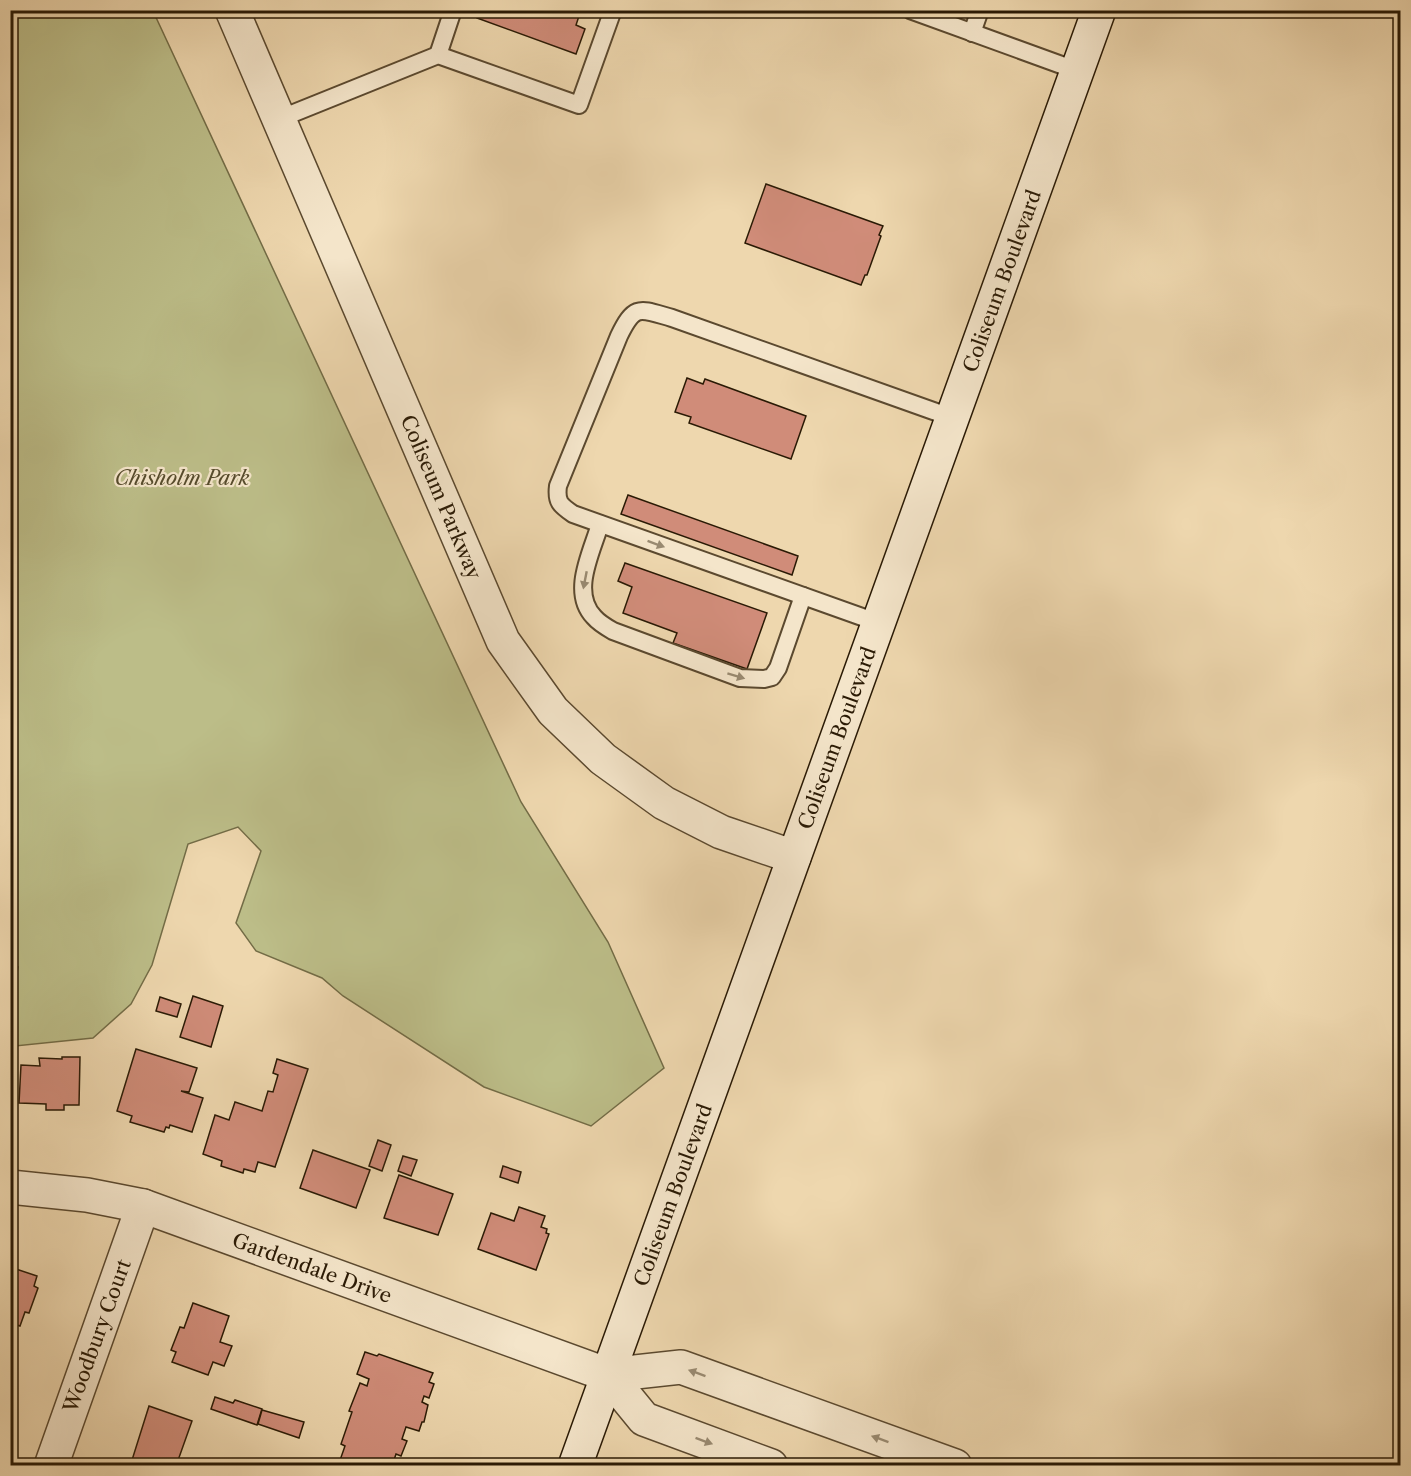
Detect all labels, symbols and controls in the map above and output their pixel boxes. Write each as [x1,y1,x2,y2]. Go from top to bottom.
street label: Coliseum Boulevard [958,187,1046,375]
street label: Coliseum Parkway [396,411,487,584]
park label: Chisholm Park [115,466,250,490]
one-way arrow [647,539,665,549]
one-way arrow [580,571,589,590]
street label: Coliseum Boulevard [793,644,881,832]
one-way arrow [727,672,745,681]
street label: Coliseum Boulevard [629,1101,717,1289]
street label: Gardendale Drive [229,1228,395,1308]
street label: Woodbury Court [58,1256,136,1417]
one-way arrow [688,1367,706,1377]
one-way arrow [871,1433,889,1443]
one-way arrow [695,1437,713,1447]

